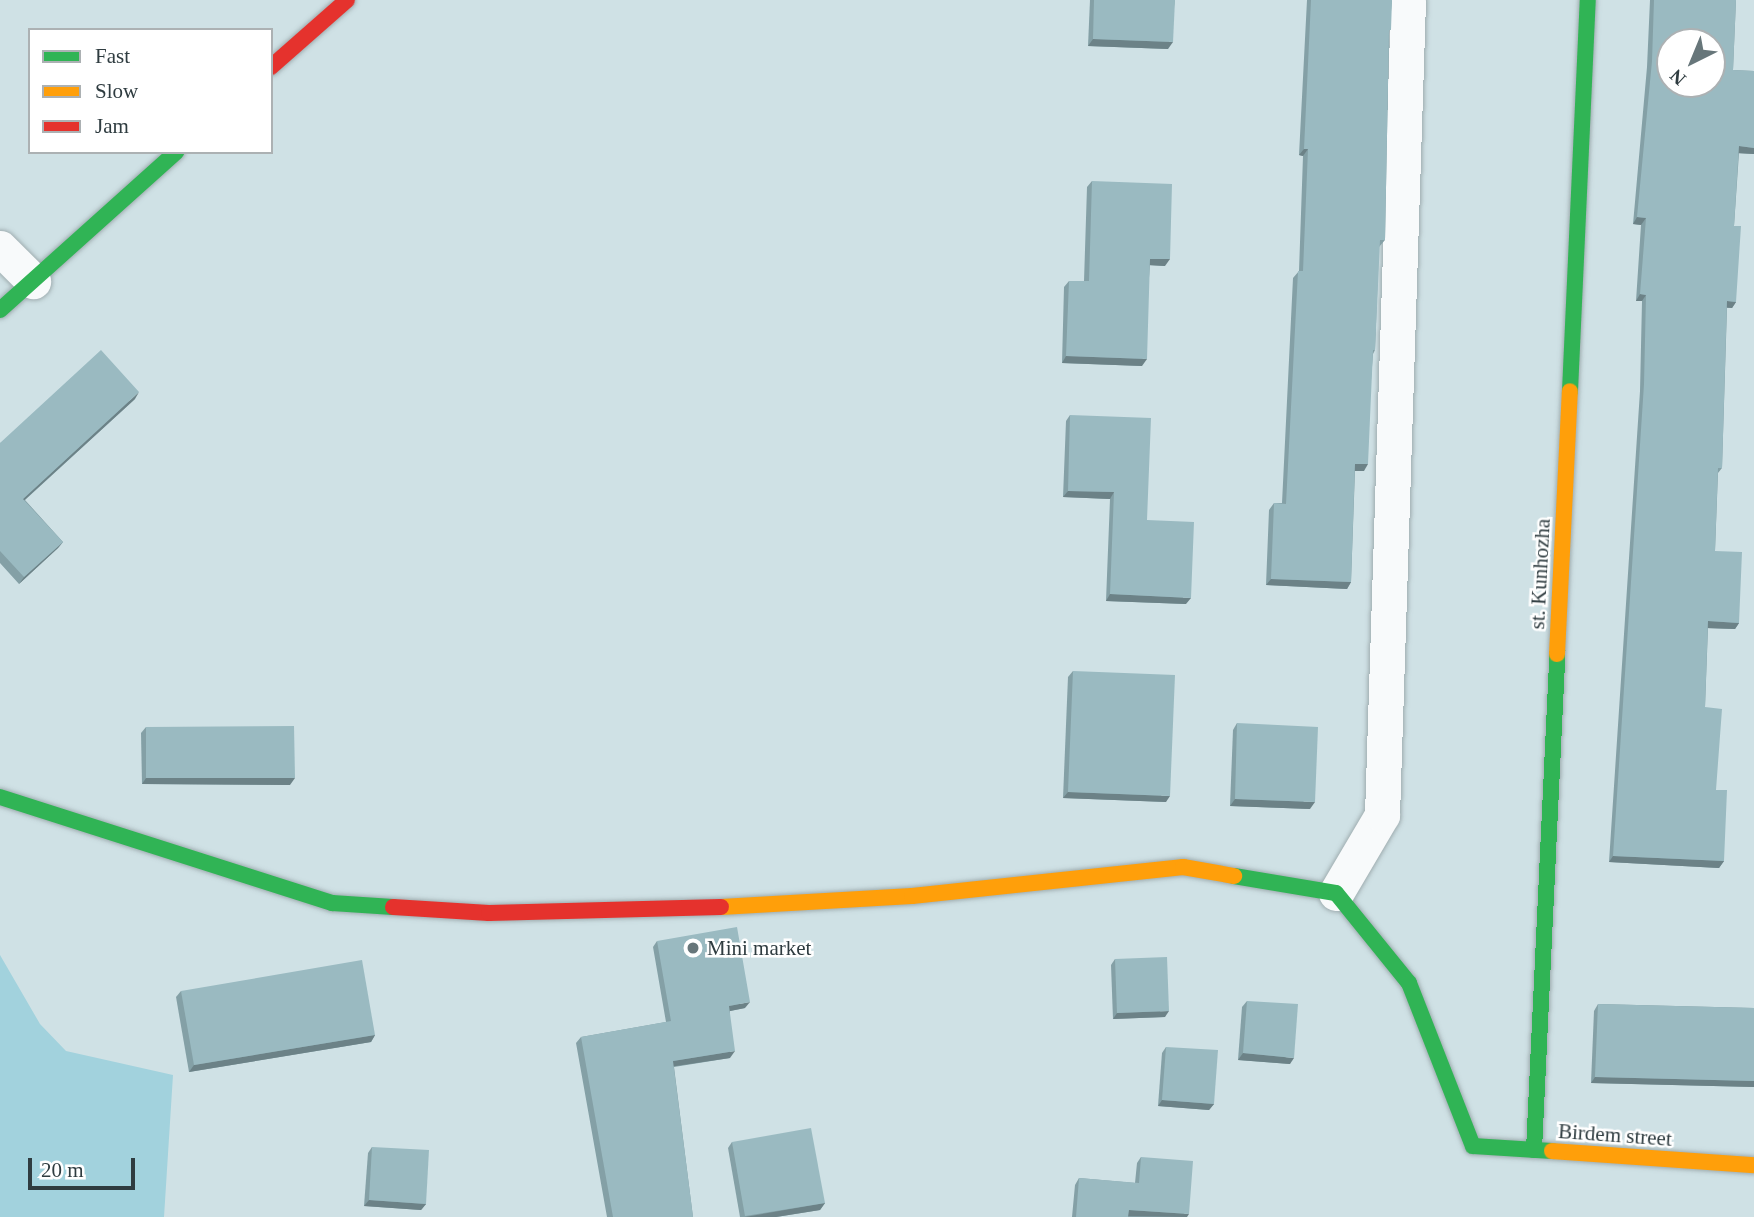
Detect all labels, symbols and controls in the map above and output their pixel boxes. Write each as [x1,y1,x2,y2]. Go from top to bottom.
legend [28,28,273,154]
north arrow [1656,28,1726,98]
text: Fast [95,44,130,68]
text: N [1666,65,1690,90]
text: Slow [95,79,138,103]
text: Jam [95,114,129,138]
street label: st. Kunhozha [1525,518,1555,630]
place label: Mini market [707,935,811,961]
marker: Mini market [685,940,701,956]
street label: Birdem street [1557,1118,1673,1152]
scale bar [32,1144,138,1188]
text: 20 m [41,1158,84,1182]

